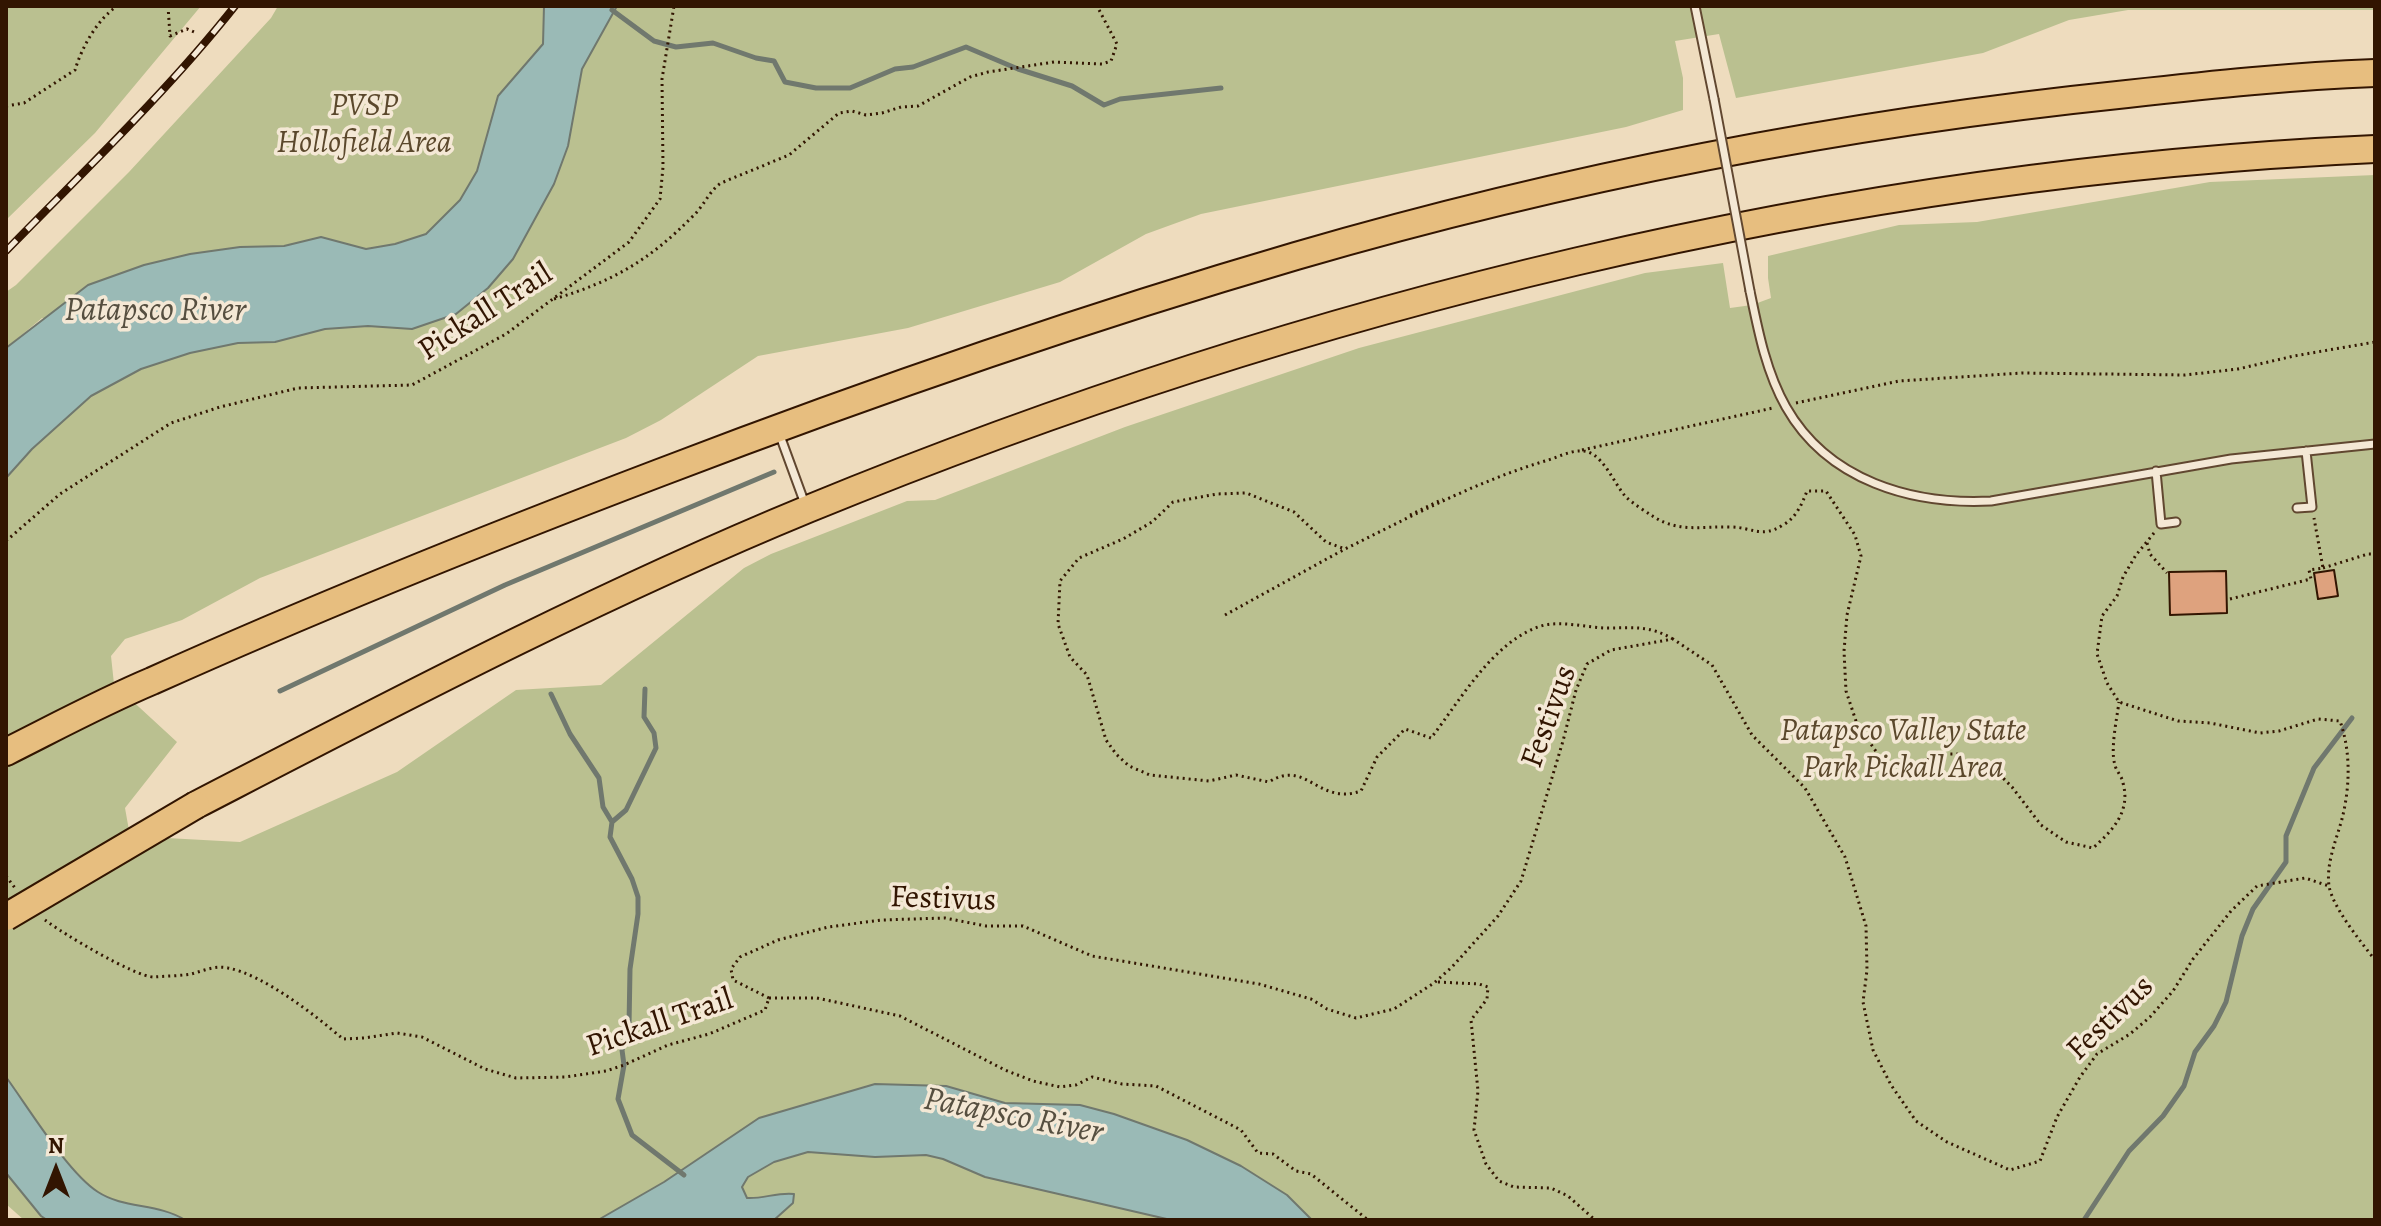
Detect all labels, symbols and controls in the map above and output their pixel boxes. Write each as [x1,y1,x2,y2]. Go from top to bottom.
park label: PVSP Hollofield Area [276,88,452,163]
street label: Pickall Trail [412,255,560,371]
water label: Patapsco River [64,292,246,332]
street label: Festivus [1514,661,1586,773]
park label: Patapsco Valley State Park Pickall Area [1780,713,2026,788]
street label: Festivus [889,879,997,921]
street label: Festivus [2059,968,2163,1070]
street label: Pickall Trail [582,981,738,1067]
water label: Patapsco River [920,1080,1106,1154]
north arrow [16,1130,96,1210]
text: N [48,1131,64,1161]

